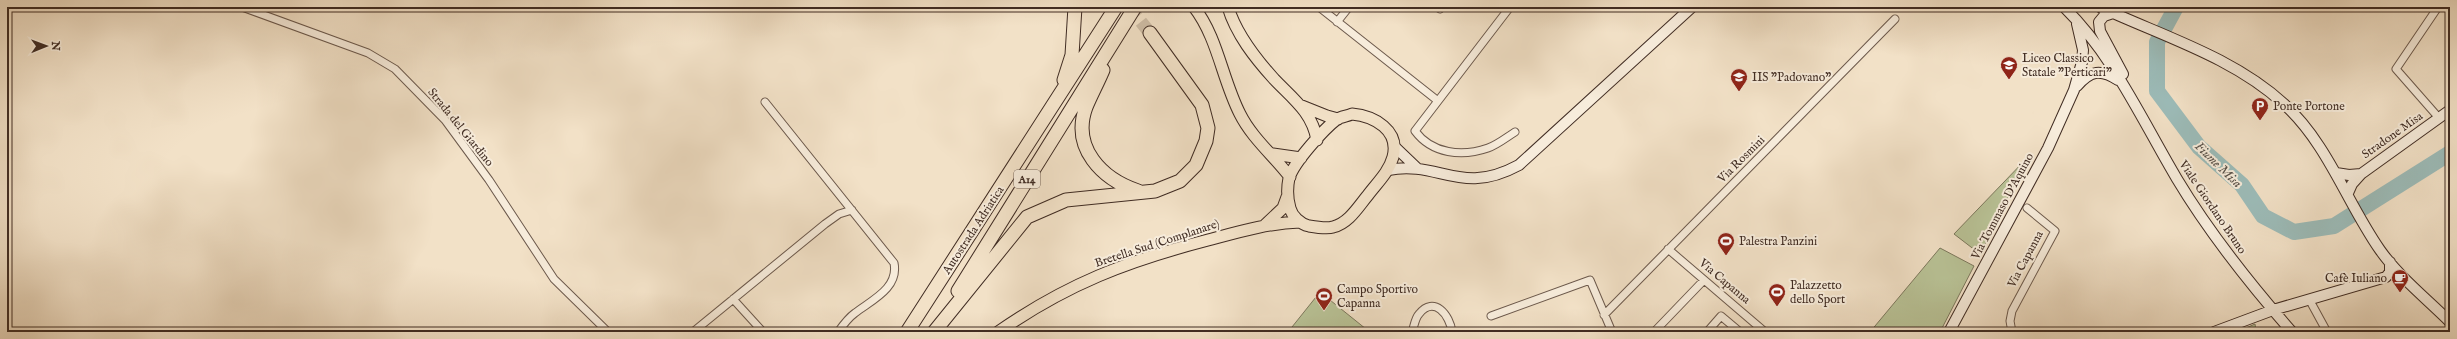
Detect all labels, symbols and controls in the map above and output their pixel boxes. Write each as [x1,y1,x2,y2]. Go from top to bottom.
north arrow [26,26,66,66]
text: N [48,40,62,51]
place label: Liceo Classico Statale "Perticari" [2022,51,2112,80]
school or university icon: Liceo Classico Statale "Perticari" [1999,55,2019,80]
school or university icon: IIS "Padovano" [1729,67,1749,92]
place label: IIS "Padovano" [1752,70,1831,85]
street label: Strada del Giardino [424,85,497,170]
parking icon: Ponte Portone [2250,96,2270,121]
place label: Ponte Portone [2273,99,2345,114]
street label: Stradone Misa [2359,108,2426,162]
street label: Via Rosmini [1714,133,1768,187]
water label: Fiume Misa [2191,138,2245,192]
street label: Via Tommaso D'Aquino [1967,150,2038,264]
street label: Viale Giordano Bruno [2175,157,2250,257]
road number: A14 [1014,170,1040,188]
street label: Autostrada Adriatica [939,183,1008,278]
street label: Bretella Sud (Complanare) [1093,216,1222,272]
street label: Via Capanna [2004,228,2048,292]
sports icon: Palestra Panzini [1716,231,1736,256]
place label: Palestra Panzini [1739,234,1817,249]
street label: Via Capanna [1695,255,1754,308]
cafe icon: Cafè Iuliano [2390,268,2410,293]
place label: Cafè Iuliano [2325,271,2388,286]
place label: Palazzetto dello Sport [1790,278,1845,308]
place label: Campo Sportivo Capanna [1337,282,1419,312]
sports icon: Palazzetto dello Sport [1767,282,1787,307]
sports icon: Campo Sportivo Capanna [1314,286,1334,311]

